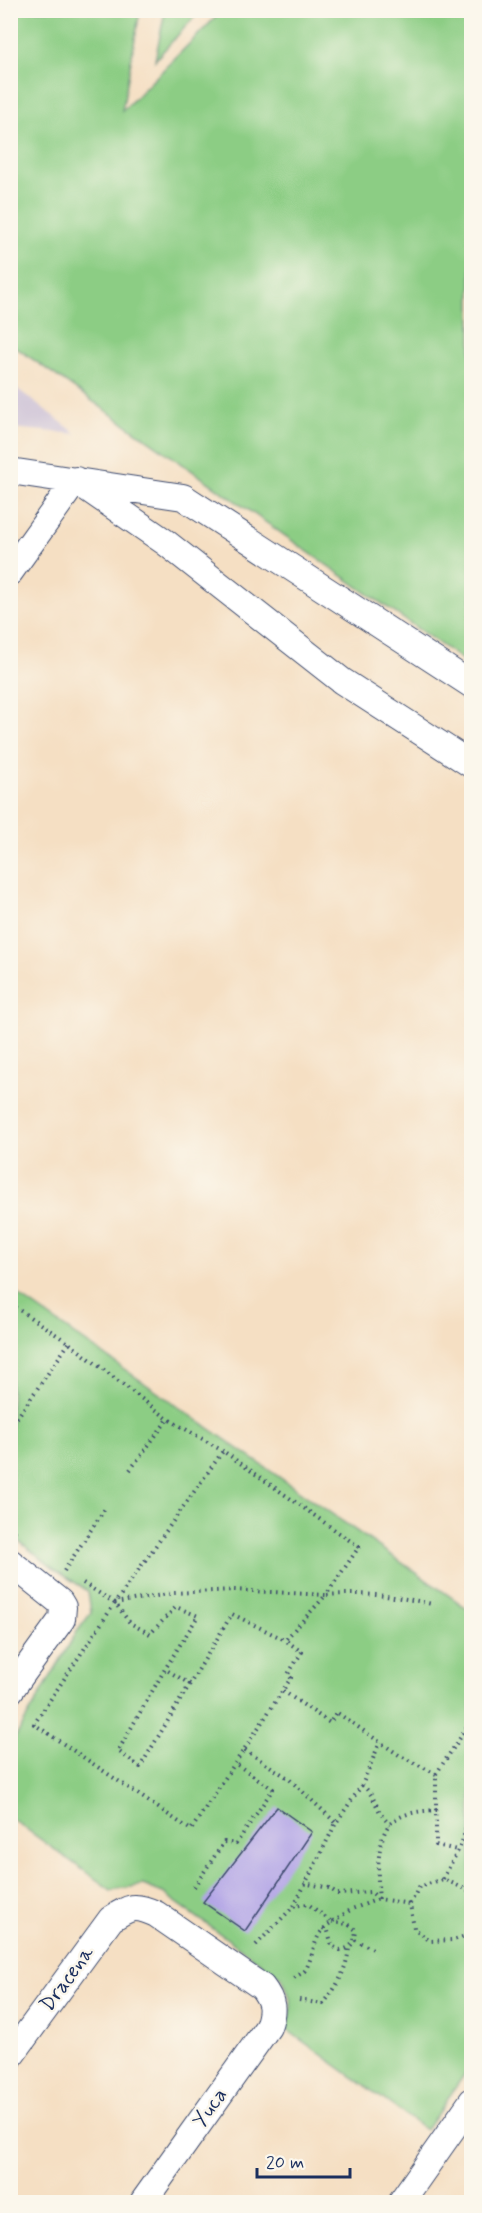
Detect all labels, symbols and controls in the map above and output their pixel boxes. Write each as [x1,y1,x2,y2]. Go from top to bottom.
street label: Dracena [34,1940,101,2018]
street label: Yuca [186,2082,234,2134]
scale bar [257,2141,350,2179]
text: 20 m [266,2151,304,2175]

